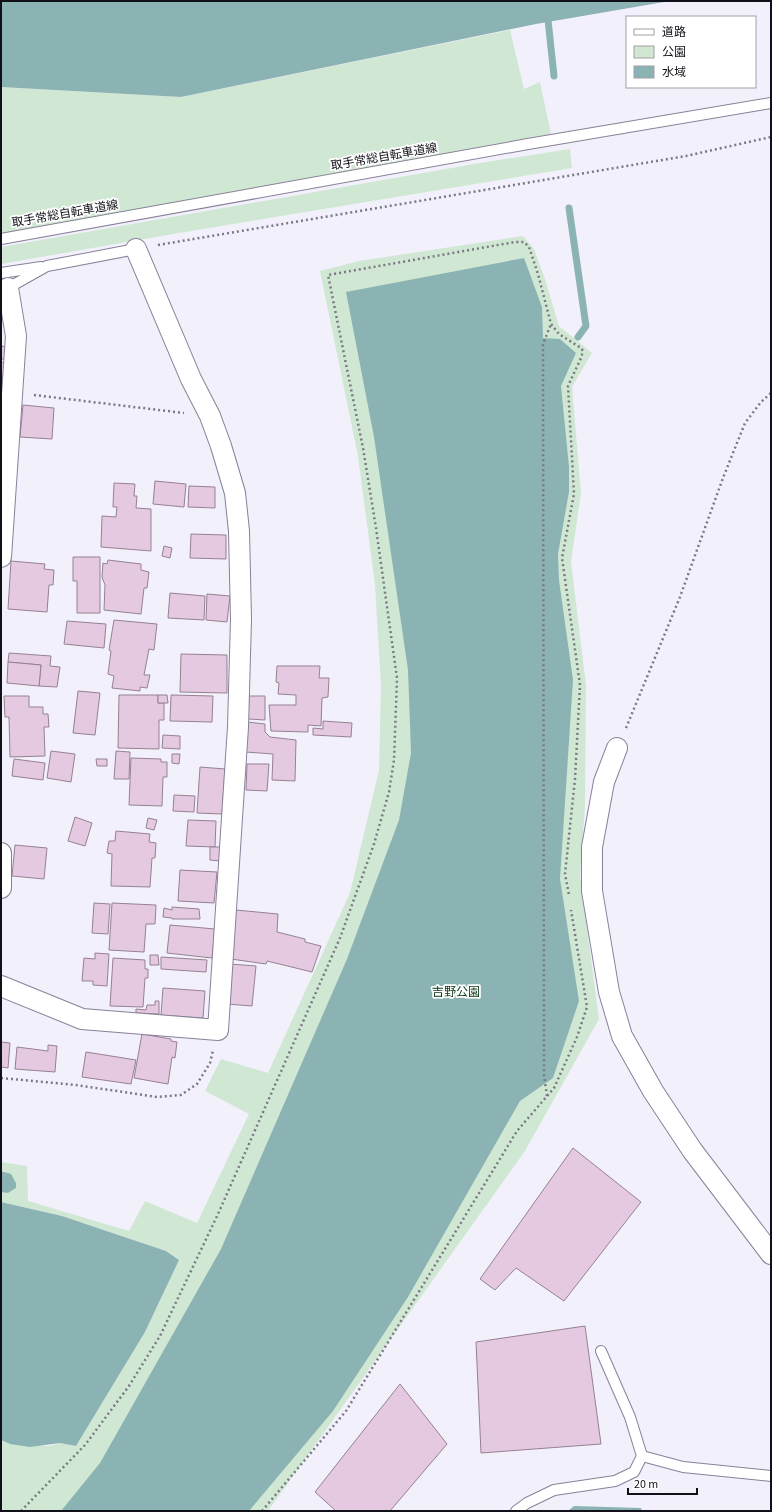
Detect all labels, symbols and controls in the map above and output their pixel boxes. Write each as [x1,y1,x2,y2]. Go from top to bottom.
legend [626,16,756,88]
text: 道路 [662,24,686,41]
text: 公園 [662,44,686,61]
text: 水域 [662,64,686,81]
street label: 取手常総自転車道線 [329,139,439,175]
street label: 取手常総自転車道線 [10,196,120,232]
park label: 吉野公園 [432,984,480,1001]
scale bar [628,1470,697,1496]
text: 20 m [634,1476,658,1493]

